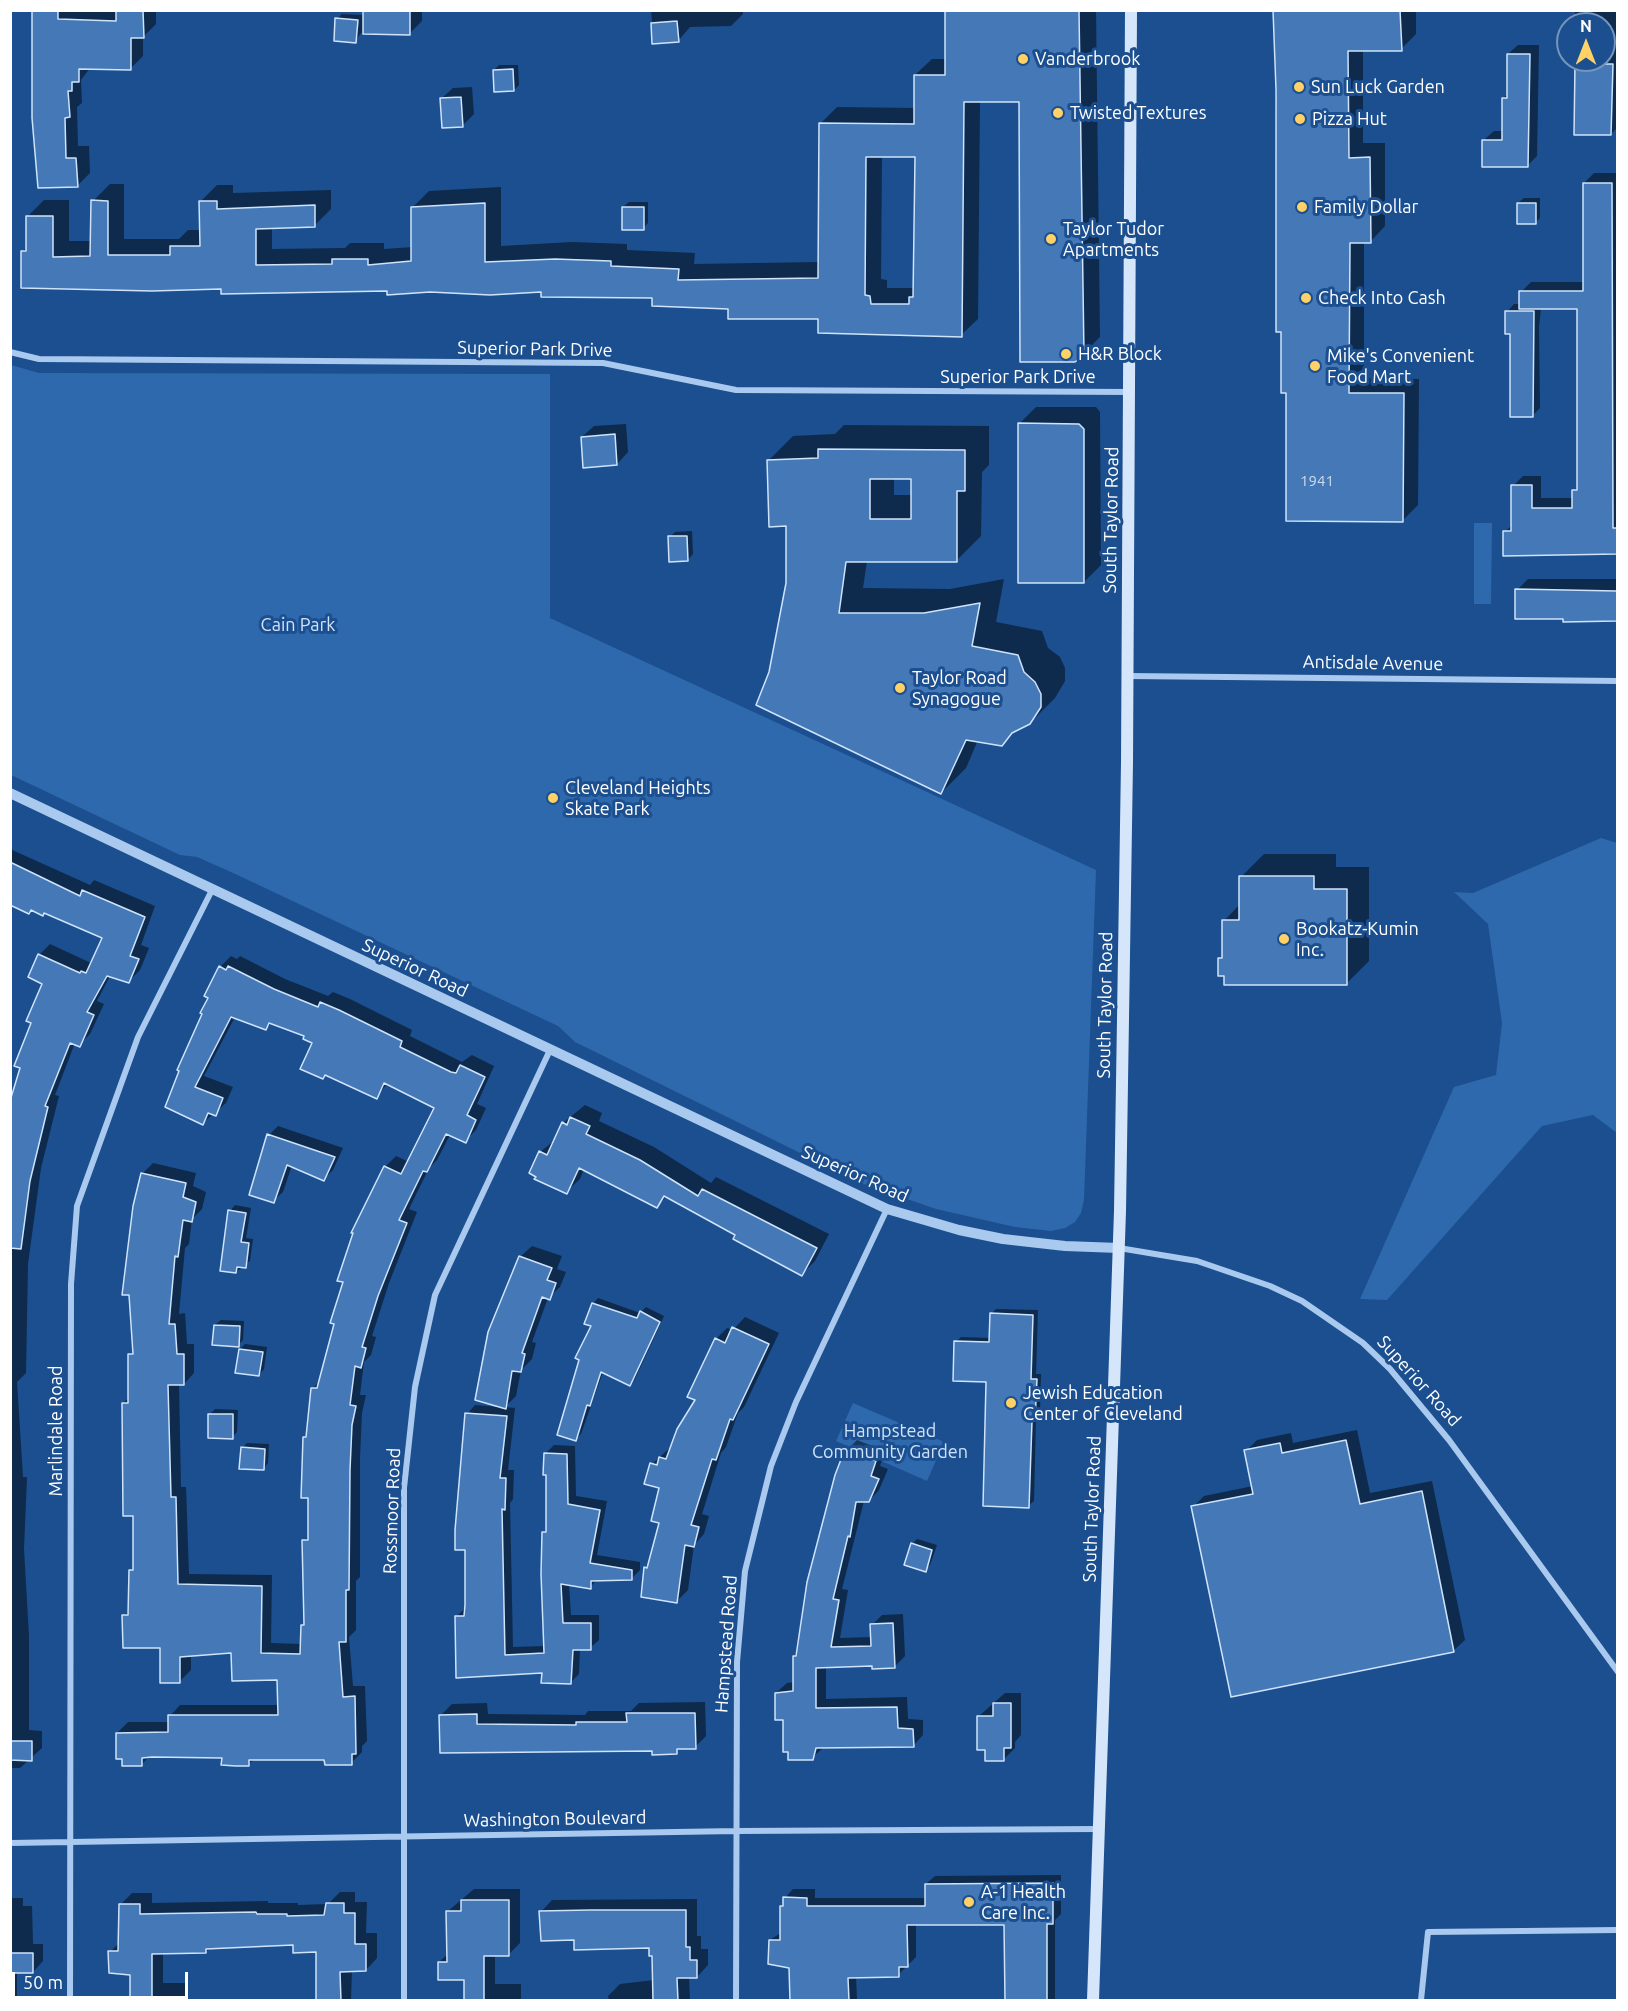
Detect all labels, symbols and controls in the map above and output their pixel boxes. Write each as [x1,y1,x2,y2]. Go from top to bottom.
north arrow [1556,12,1616,72]
text: N [1580,17,1592,35]
place label: Vanderbrook [1035,48,1140,70]
marker: Vanderbrook [1016,52,1030,66]
place label: Sun Luck Garden [1311,76,1445,98]
marker: Sun Luck Garden [1292,80,1306,94]
place label: Twisted Textures [1070,102,1207,124]
marker: Twisted Textures [1051,106,1065,120]
place label: Pizza Hut [1312,108,1387,130]
marker: Pizza Hut [1293,112,1307,126]
place label: Family Dollar [1314,196,1418,218]
marker: Family Dollar [1295,200,1309,214]
place label: Taylor Tudor Apartments [1063,218,1164,260]
marker: Taylor Tudor Apartments [1044,232,1058,246]
place label: Check Into Cash [1318,287,1446,309]
marker: Check Into Cash [1299,291,1313,305]
street label: Superior Park Drive [457,337,613,361]
place label: H&R Block [1078,343,1162,365]
place label: Mike's Convenient Food Mart [1327,345,1474,388]
marker: H&R Block [1059,347,1073,361]
marker: Mike's Convenient Food Mart [1308,359,1322,373]
street label: Superior Park Drive [940,366,1096,388]
street label: South Taylor Road [1099,447,1123,593]
house number: 1941 [1300,472,1334,490]
park label: Cain Park [261,614,335,636]
street label: Antisdale Avenue [1303,651,1443,675]
place label: Taylor Road Synagogue [912,667,1007,710]
marker: Taylor Road Synagogue [893,681,907,695]
place label: Cleveland Heights Skate Park [565,777,711,820]
marker: Cleveland Heights Skate Park [546,791,560,805]
place label: Bookatz-Kumin Inc. [1296,918,1419,960]
street label: South Taylor Road [1093,932,1117,1078]
marker: Bookatz-Kumin Inc. [1277,932,1291,946]
street label: Superior Road [359,934,471,1002]
street label: Superior Road [798,1141,912,1207]
street label: Superior Road [1373,1331,1465,1431]
street label: Marlindale Road [45,1365,67,1497]
place label: Jewish Education Center of Cleveland [1023,1382,1183,1424]
marker: Jewish Education Center of Cleveland [1004,1396,1018,1410]
park label: Hampstead Community Garden [812,1420,968,1462]
street label: South Taylor Road [1079,1435,1105,1583]
street label: Rossmoor Road [379,1447,405,1575]
street label: Hampstead Road [710,1574,742,1714]
street label: Washington Boulevard [463,1807,647,1831]
place label: A-1 Health Care Inc. [981,1881,1066,1924]
marker: A-1 Health Care Inc. [962,1895,976,1909]
scale bar [15,1960,190,1998]
text: 50 m [23,1972,63,1992]

